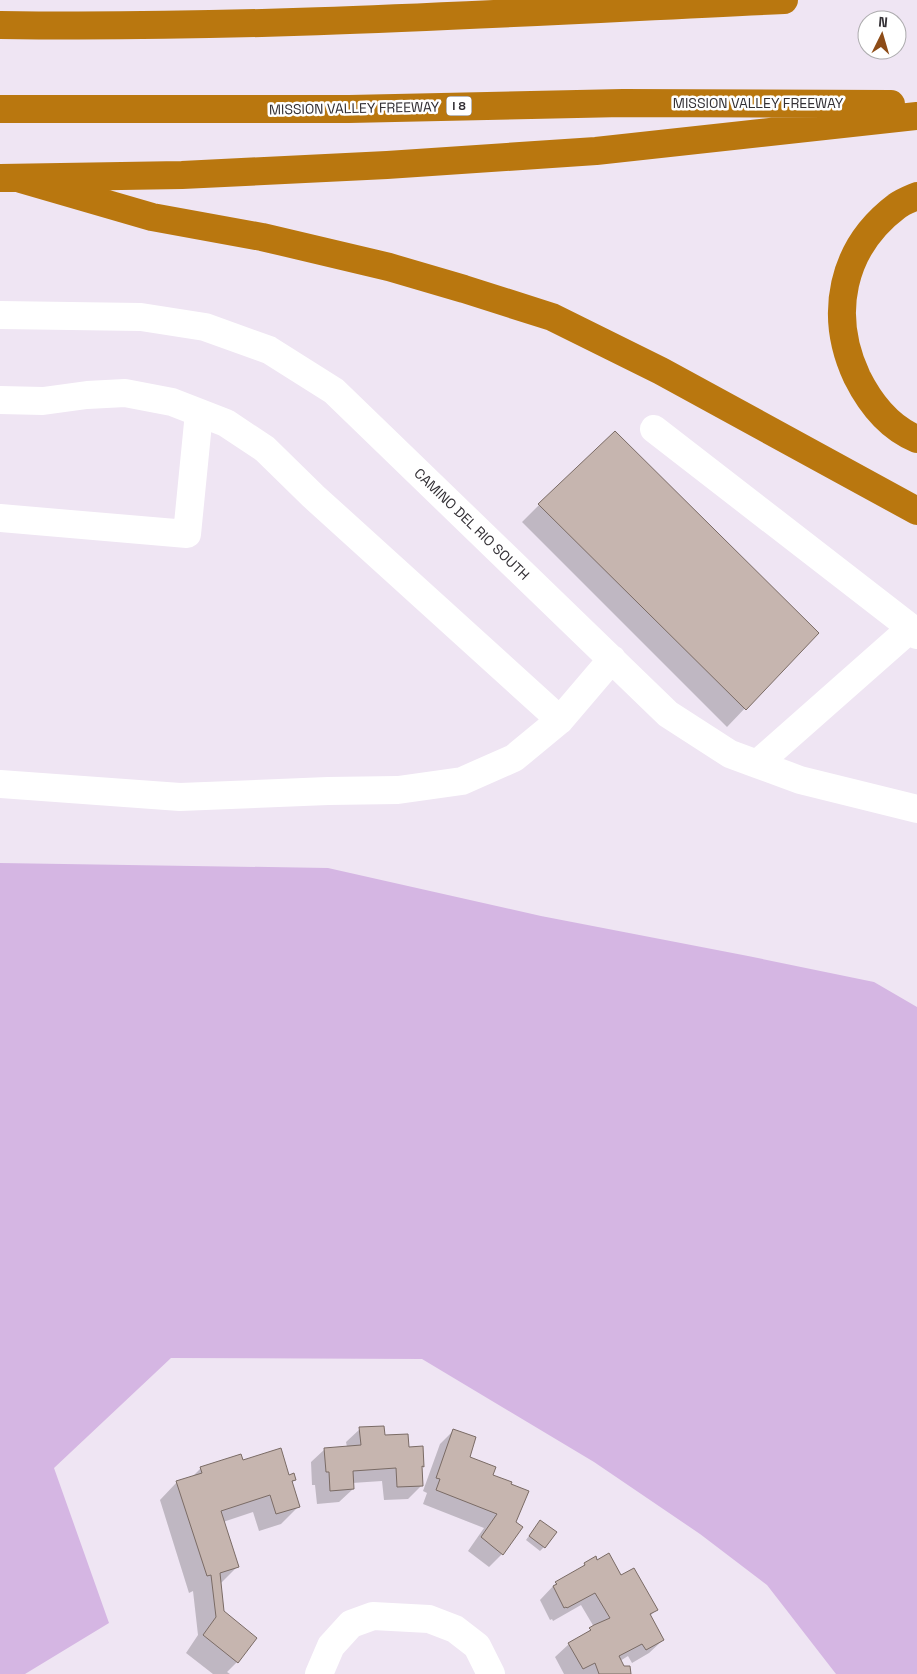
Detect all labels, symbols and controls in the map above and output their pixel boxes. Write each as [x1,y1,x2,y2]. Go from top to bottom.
north arrow [857,10,907,60]
text: N [878,13,889,31]
street label: MISSION VALLEY FREEWAY [673,94,844,112]
road number: I 8 [446,96,472,115]
street label: MISSION VALLEY FREEWAY [269,98,440,118]
street label: CAMINO DEL RIO SOUTH [411,464,533,584]

